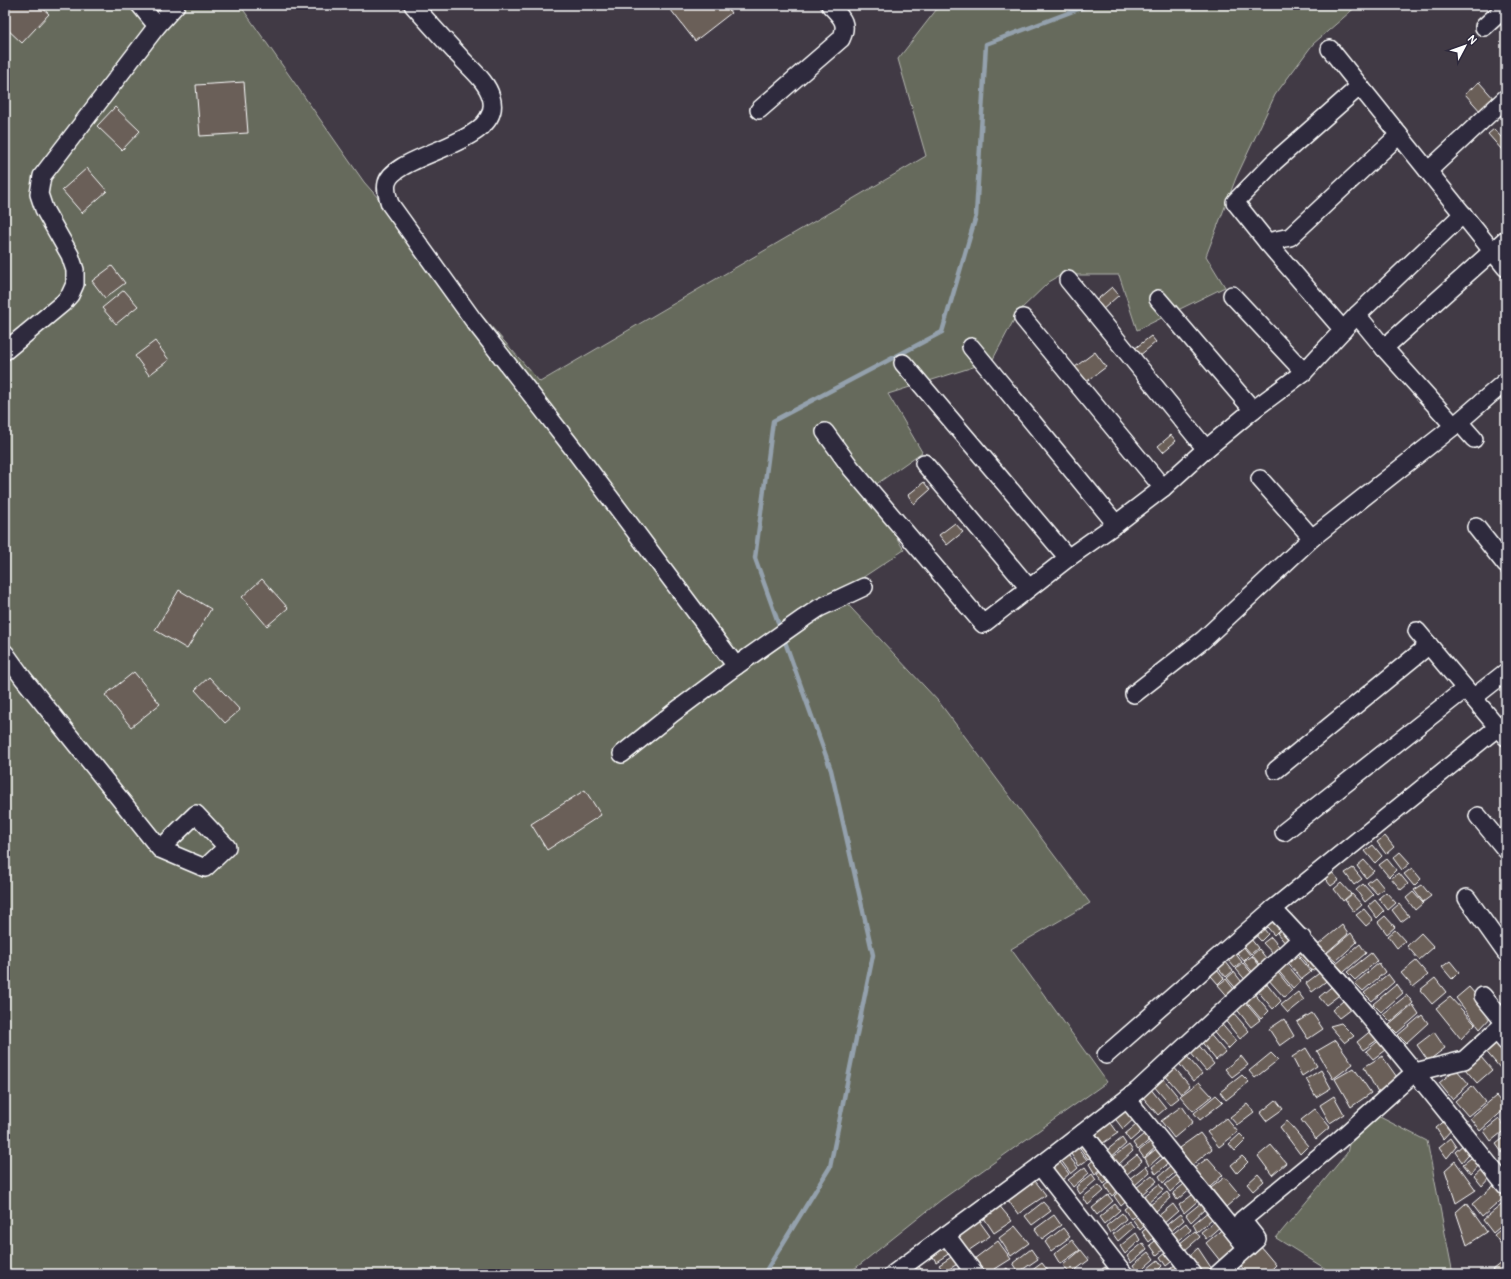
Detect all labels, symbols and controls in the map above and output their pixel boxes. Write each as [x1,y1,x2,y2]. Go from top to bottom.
north arrow [1445,26,1485,66]
text: N [1465,33,1480,47]

